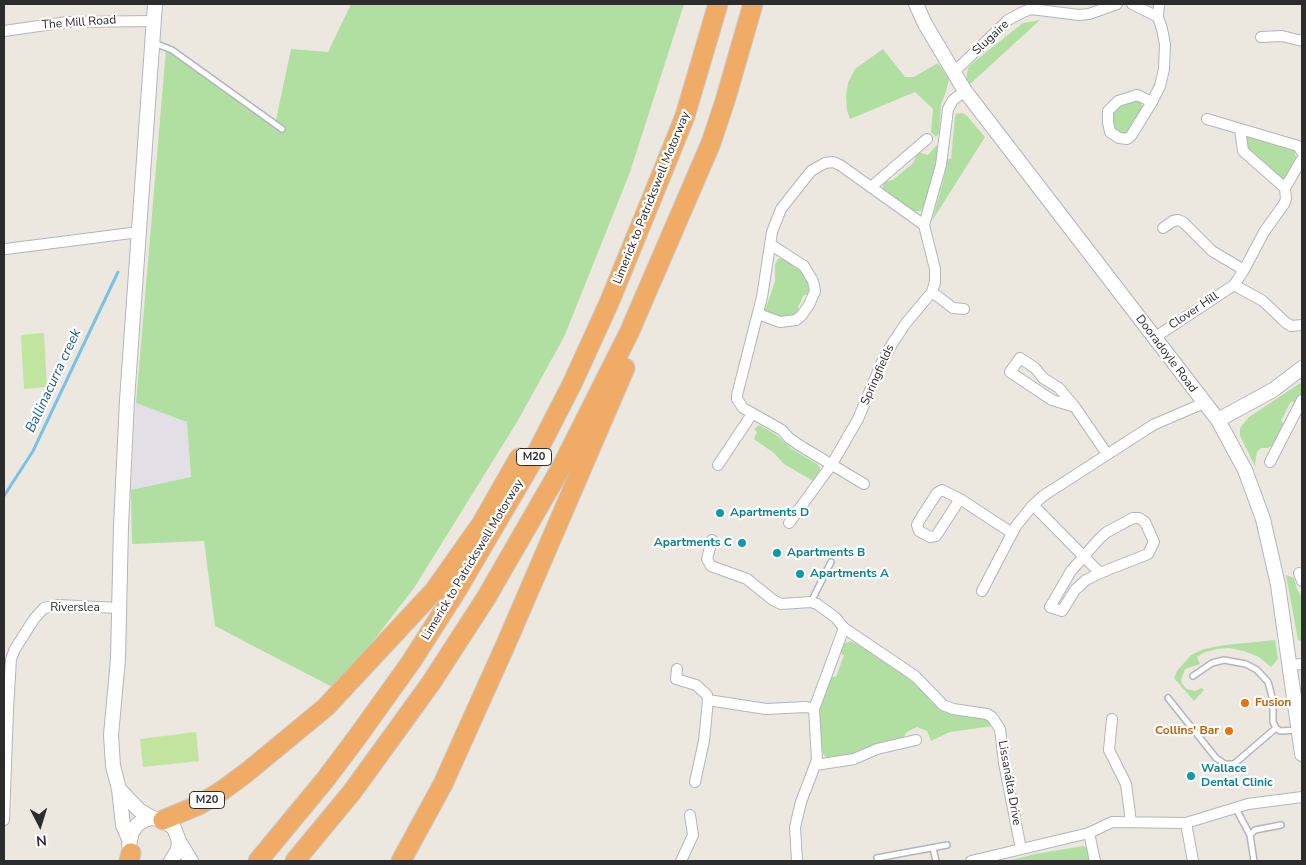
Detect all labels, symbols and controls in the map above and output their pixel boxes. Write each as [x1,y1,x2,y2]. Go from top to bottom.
street label: The Mill Road [41,13,117,33]
street label: Slugaire [970,18,1012,58]
street label: Limerick to Patrickswell Motorway [611,110,693,286]
street label: Clover Hill [1166,289,1222,333]
street label: Dooradoyle Road [1132,312,1200,396]
water label: Ballinacurra creek [23,327,85,435]
street label: Springfields [858,343,898,407]
road number: M20 [516,448,552,466]
street label: Limerick to Patrickswell Motorway [419,477,527,643]
place label: Apartments D [730,506,809,520]
marker: Apartments D [714,507,726,519]
place label: Apartments C [654,536,732,550]
marker: Apartments C [736,537,748,549]
place label: Apartments B [787,546,865,560]
marker: Apartments B [771,547,783,559]
place label: Apartments A [810,567,889,581]
marker: Apartments A [794,568,806,580]
street label: Riverslea [50,601,100,615]
place label: Fusion [1255,696,1291,710]
marker: Fusion [1239,697,1251,709]
place label: Collins' Bar [1155,724,1219,738]
marker: Collins' Bar [1223,725,1235,737]
street label: Lissanálta Drive [994,739,1024,827]
place label: Wallace Dental Clinic [1201,762,1273,790]
marker: Wallace Dental Clinic [1185,770,1197,782]
road number: M20 [190,792,224,808]
north arrow [15,800,65,850]
text: N [35,831,47,850]

